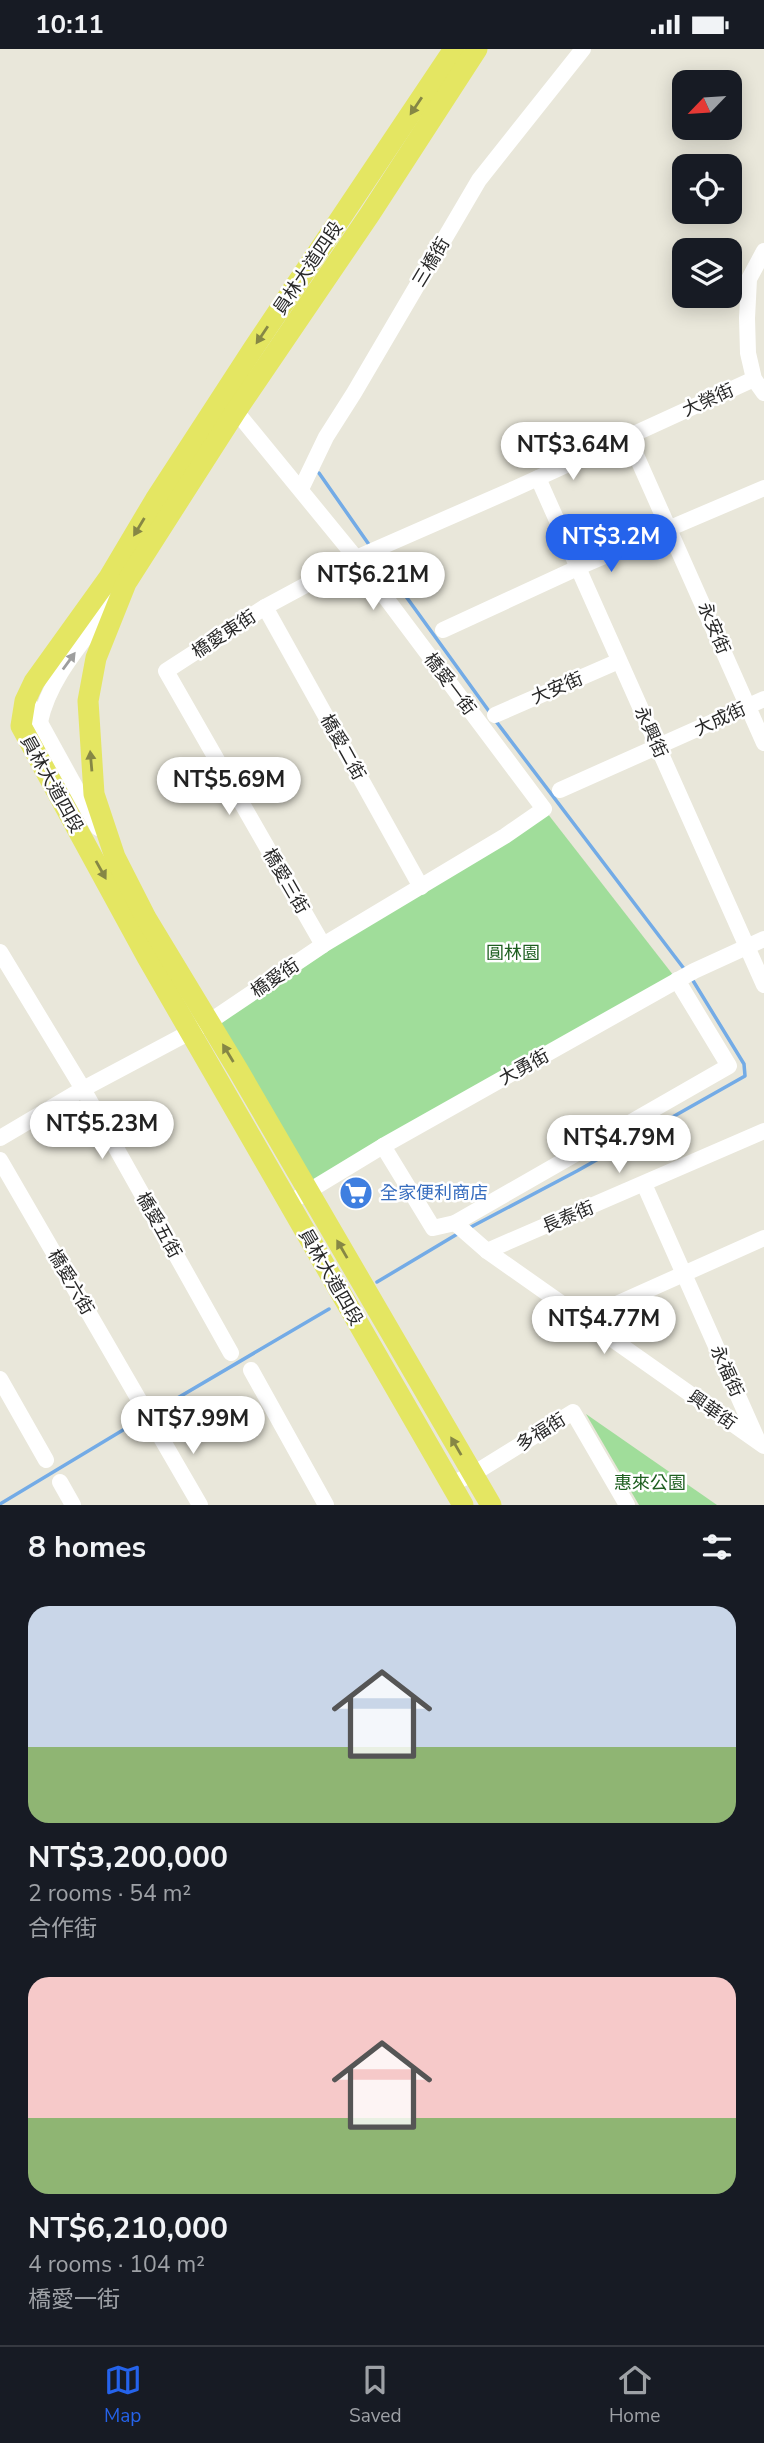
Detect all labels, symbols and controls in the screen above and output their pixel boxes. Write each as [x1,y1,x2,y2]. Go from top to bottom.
text: 10:11 [35,7,104,42]
north arrow [672,70,742,140]
map controls [672,70,742,308]
one-way arrow [409,97,423,115]
button: locate [672,154,742,224]
street label: 員林大道四段 [268,217,348,319]
street label: 三橋街 [407,233,455,291]
button: layers [672,238,742,308]
one-way arrow [256,326,269,345]
street label: 大榮街 [678,378,738,422]
pin: NT$3.64M [501,423,645,482]
text: NT$3.64M [517,429,629,460]
pin: NT$3.2M [546,515,676,574]
one-way arrow [133,517,146,536]
text: NT$3.2M [562,521,660,552]
pin: NT$6.21M [301,553,445,612]
text: NT$6.21M [317,559,429,590]
street label: 永安街 [692,598,736,658]
street label: 橋愛東街 [187,604,261,664]
street label: 橋愛一街 [419,648,481,720]
one-way arrow [62,652,76,670]
street label: 大安街 [527,666,587,710]
street label: 大成街 [690,697,750,741]
street label: 永興街 [629,702,673,762]
street label: 橋愛二街 [315,710,371,784]
street label: 員林大道四段 [15,731,89,837]
one-way arrow [85,750,96,772]
pin: NT$5.69M [157,757,301,817]
text: NT$5.69M [173,764,285,795]
street label: 橋愛三街 [258,844,314,918]
one-way arrow [95,861,107,880]
park label: 圓林園 [486,941,540,965]
street label: 橋愛街 [246,953,304,1003]
one-way arrow [221,1043,234,1062]
street label: 大勇街 [495,1043,553,1091]
pin: NT$5.23M [30,1101,174,1161]
text: NT$5.23M [46,1108,158,1139]
pin: NT$4.79M [547,1115,691,1175]
text: NT$4.79M [563,1122,675,1153]
supermarket icon: 全家便利商店 [337,1174,375,1212]
place label: 全家便利商店 [380,1181,488,1205]
street label: 橋愛五街 [131,1188,187,1262]
street label: 長泰街 [538,1195,598,1239]
street label: 員林大道四段 [294,1224,368,1330]
one-way arrow [336,1239,348,1259]
street label: 橋愛六街 [43,1245,99,1319]
pin: NT$4.77M [532,1297,676,1356]
text: NT$4.77M [548,1303,660,1334]
street label: 永福街 [705,1341,749,1401]
street label: 興華街 [683,1385,741,1435]
pin: NT$7.99M [121,1397,265,1456]
text: NT$7.99M [137,1403,249,1434]
street label: 多福街 [512,1408,570,1456]
one-way arrow [450,1436,463,1455]
park label: 惠來公園 [614,1471,686,1495]
text: 8 homes [28,1527,146,1568]
icon: filters [698,1528,736,1566]
icon: home [319,1651,445,1777]
text: NT$3,200,000 [28,1837,228,1878]
text: 2 rooms · 54 m² [28,1878,191,1909]
text: 合作街 [28,1913,97,1944]
icon: home [319,2022,445,2148]
text: NT$6,210,000 [28,2208,228,2249]
text: 4 rooms · 104 m² [28,2249,205,2280]
text: 橋愛一街 [28,2284,120,2315]
tab: Map [104,2361,142,2429]
tab: Saved [349,2361,402,2429]
tab: Home [609,2361,660,2429]

